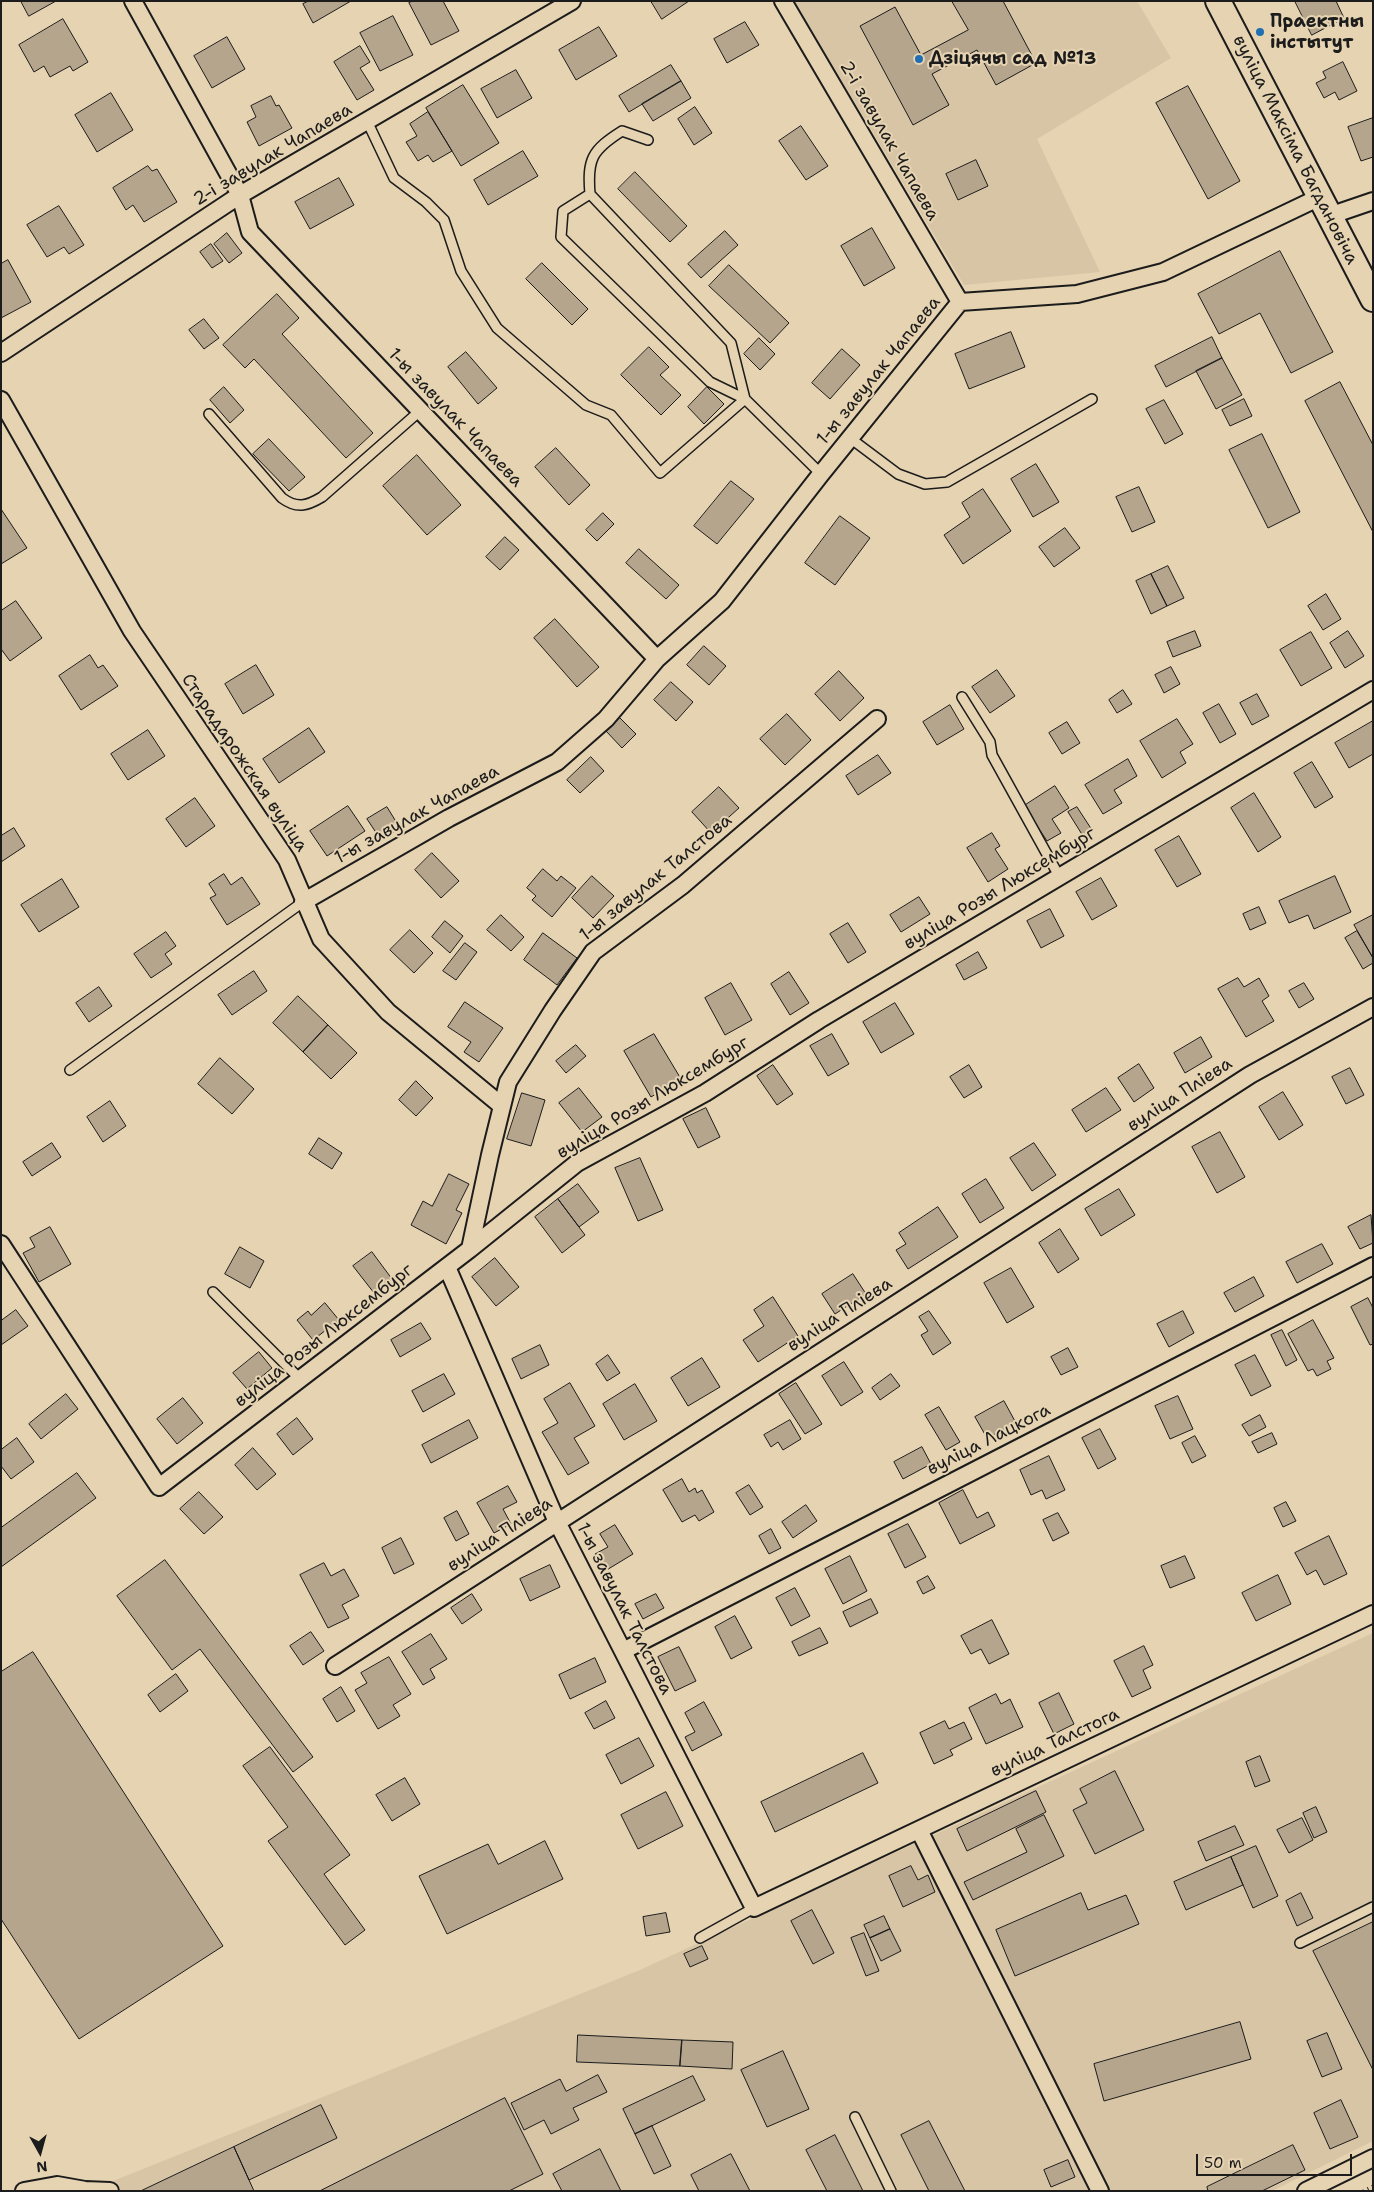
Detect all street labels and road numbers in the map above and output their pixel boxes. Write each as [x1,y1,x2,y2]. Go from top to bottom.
street label: вуліца Максіма Багдановіча [1228,32,1362,268]
street label: 2-і завулак Чапаева [834,57,944,225]
street label: 2-і завулак Чапаева [190,99,356,211]
street label: 1-ы завулак Чапаева [812,292,946,450]
street label: 1-ы завулак Чапаева [383,344,527,492]
street label: Старадарожская вуліца [176,670,312,856]
street label: 1-ы завулак Чапаева [331,761,503,869]
street label: 1-ы завулак Талстова [575,810,737,946]
street label: вуліца Розы Люксембург [900,823,1100,955]
street label: вуліца Розы Люксембург [553,1032,753,1164]
street label: вуліца Пліева [1124,1053,1236,1137]
street label: вуліца Розы Люксембург [231,1260,417,1412]
street label: вуліца Пліева [784,1273,896,1357]
street label: вуліца Лацкога [924,1400,1054,1480]
street label: вуліца Пліева [444,1493,556,1577]
street label: 1-ы завулак Талстова [571,1520,677,1698]
street label: вуліца Талстога [987,1704,1123,1782]

